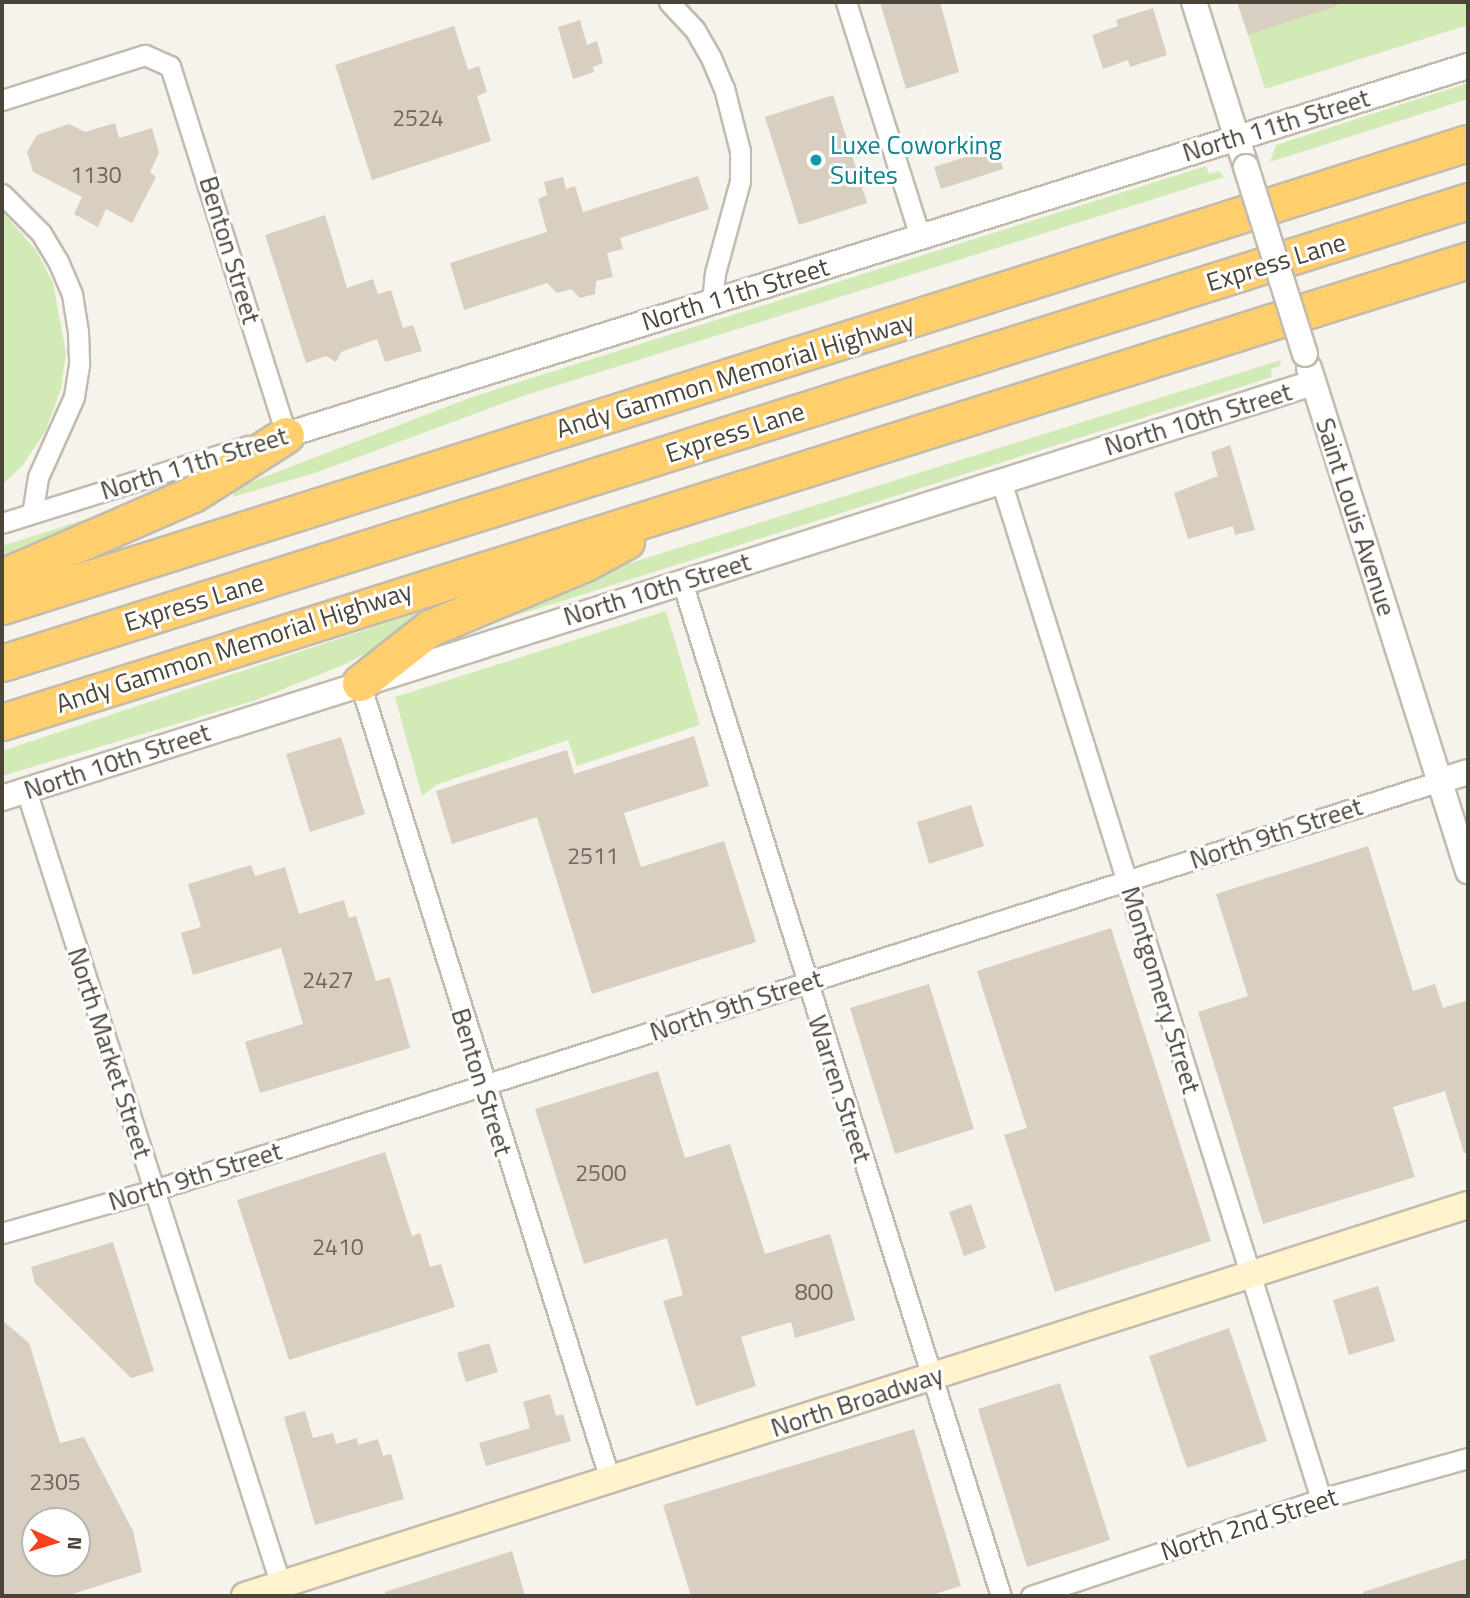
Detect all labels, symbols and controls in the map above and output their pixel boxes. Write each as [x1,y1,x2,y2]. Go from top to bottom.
street label: North 11th Street [1179,82,1373,168]
house number: 2524 [392,104,444,132]
place label: Luxe Coworking Suites [830,129,1002,190]
marker: Luxe Coworking Suites [808,152,824,168]
house number: 1130 [70,161,122,189]
street label: Benton Street [193,172,267,328]
street label: Express Lane [1203,226,1349,298]
street label: North 11th Street [638,251,832,337]
street label: Andy Gammon Memorial Highway [552,306,918,444]
street label: North 10th Street [1101,376,1295,462]
street label: Express Lane [662,395,808,469]
street label: Saint Louis Avenue [1309,414,1403,620]
street label: North 11th Street [97,420,291,506]
street label: North 10th Street [560,546,754,632]
street label: Express Lane [121,566,267,638]
street label: Andy Gammon Memorial Highway [52,575,416,719]
street label: North 10th Street [20,716,214,806]
street label: North 9th Street [1186,790,1366,876]
house number: 2511 [567,842,619,870]
street label: Montgomery Street [1115,883,1207,1097]
street label: North Market Street [61,944,159,1162]
street label: North 9th Street [646,962,826,1048]
house number: 2427 [302,966,354,994]
street label: Benton Street [445,1004,519,1160]
street label: Warren Street [801,1011,879,1167]
street label: North 9th Street [105,1135,285,1217]
house number: 2500 [575,1159,627,1187]
house number: 2410 [312,1233,364,1261]
house number: 800 [795,1278,833,1306]
street label: North Broadway [767,1358,947,1444]
house number: 2305 [29,1468,81,1496]
street label: North 2nd Street [1157,1481,1341,1567]
north arrow [21,1507,91,1577]
text: N [61,1536,90,1551]

